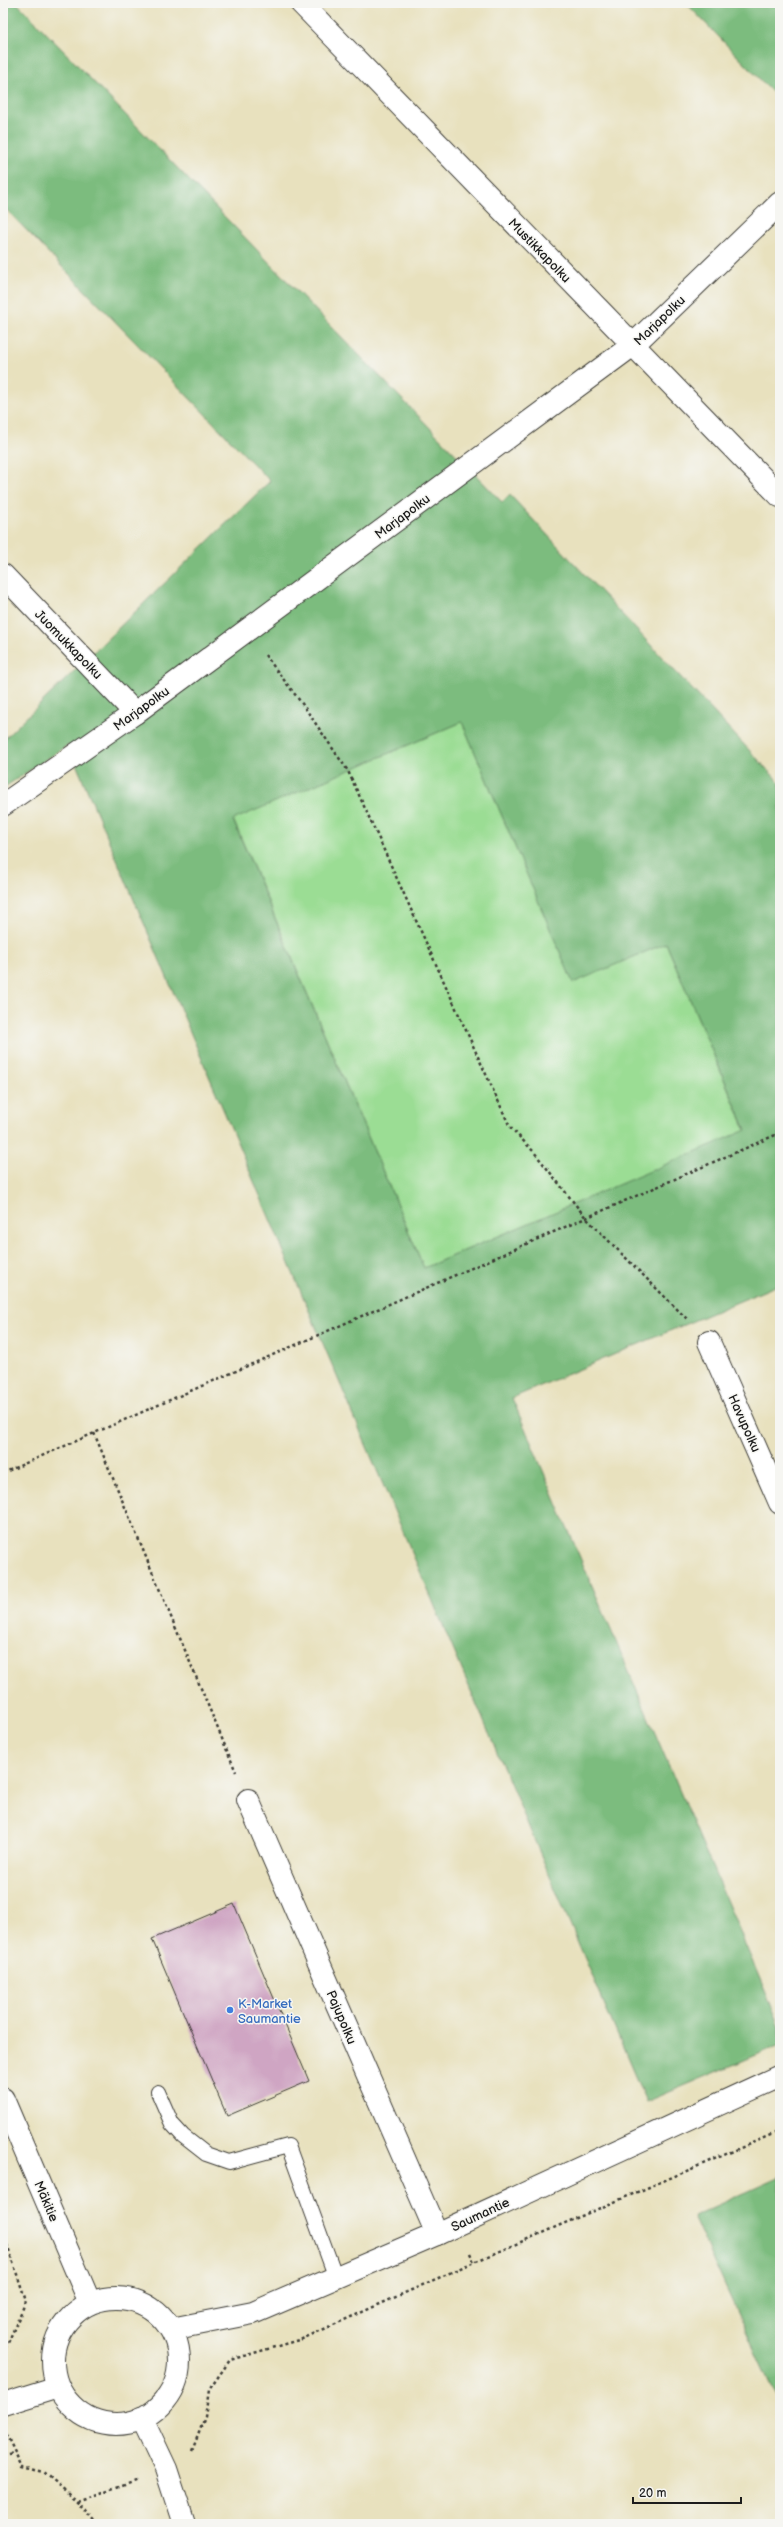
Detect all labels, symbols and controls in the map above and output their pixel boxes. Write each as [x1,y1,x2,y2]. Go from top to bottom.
street label: Mustikkapolku [505,215,574,286]
street label: Marjapolku [631,292,689,349]
street label: Marjapolku [372,491,433,543]
street label: Juomukkapolku [31,607,105,683]
street label: Marjapolku [111,683,173,734]
street label: Havupolku [724,1392,764,1455]
street label: Pajupolku [323,1988,360,2047]
place label: K-Market Saumantie [238,1996,301,2027]
marker: K-Market Saumantie [225,2005,235,2015]
street label: Mäkitie [30,2179,62,2224]
street label: Saumantie [449,2194,512,2235]
scale bar [633,2479,741,2505]
text: 20 m [639,2486,666,2501]

